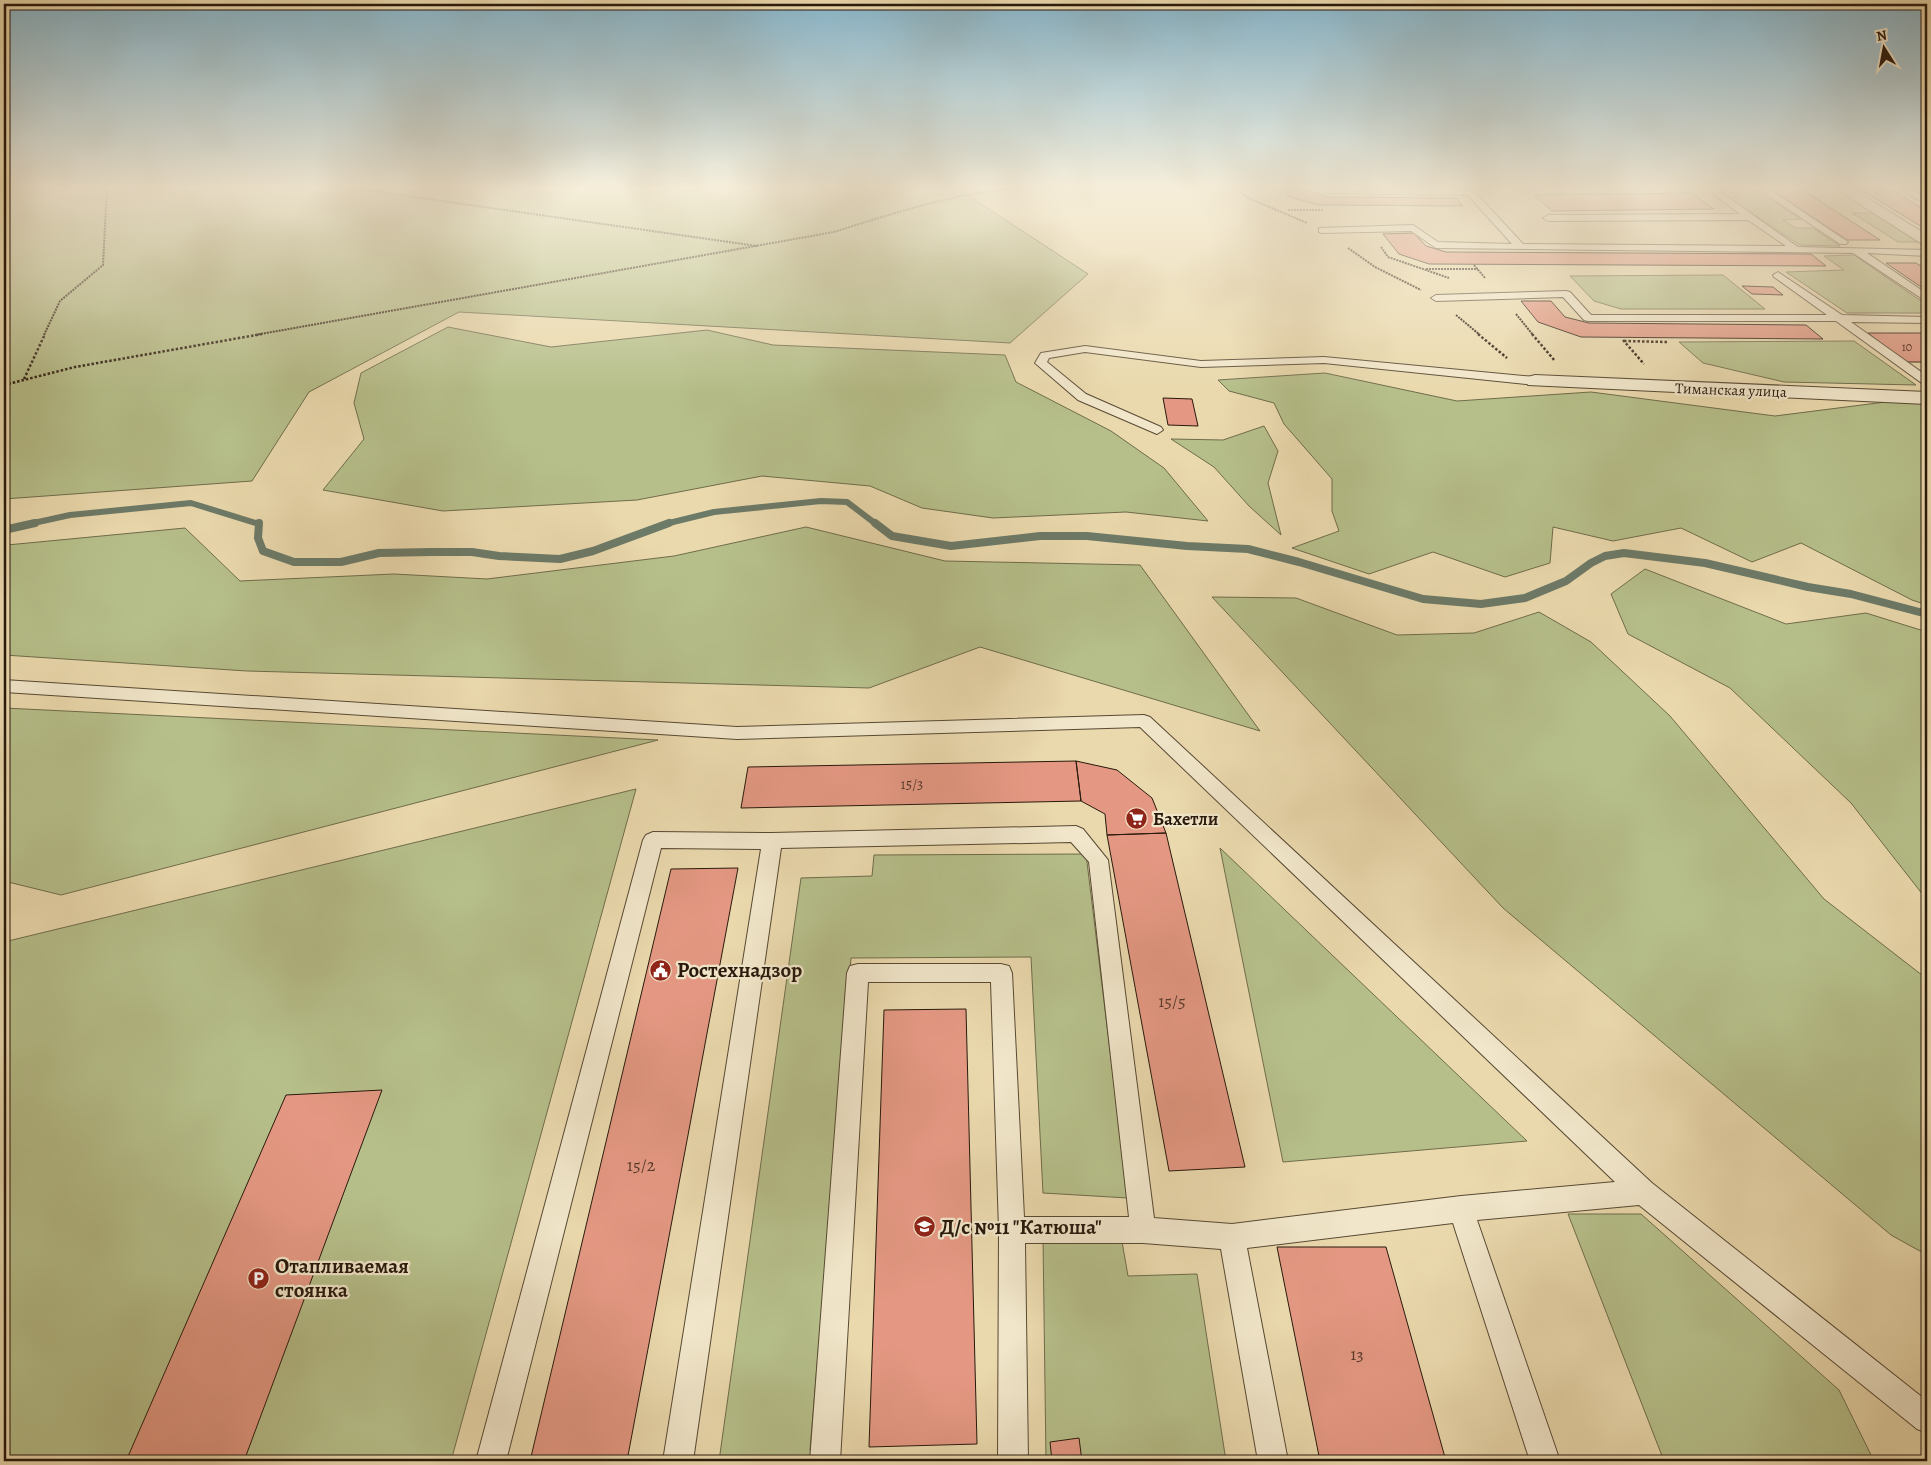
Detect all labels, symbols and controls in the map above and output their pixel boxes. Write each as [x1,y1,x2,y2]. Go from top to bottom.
north arrow [1858,22,1908,72]
text: N [1875,25,1888,46]
house number: 10 [1902,339,1912,355]
street label: Тиманская улица [1675,378,1787,402]
house number: 15/3 [901,774,923,794]
supermarket icon: Бахетли [1125,807,1149,831]
place label: Бахетли [1153,807,1219,831]
place label: Ростехнадзор [677,956,802,984]
public building icon: Ростехнадзор [649,958,673,982]
house number: 15/5 [1158,989,1186,1013]
house number: 15/2 [627,1153,656,1177]
place label: Д/с №11 "Катюша" [940,1213,1102,1241]
school or university icon: Д/с №11 "Катюша" [912,1215,936,1239]
place label: Отапливаемая стоянка [275,1252,409,1304]
parking icon: Отапливаемая стоянка [247,1266,271,1290]
house number: 13 [1350,1342,1364,1366]

